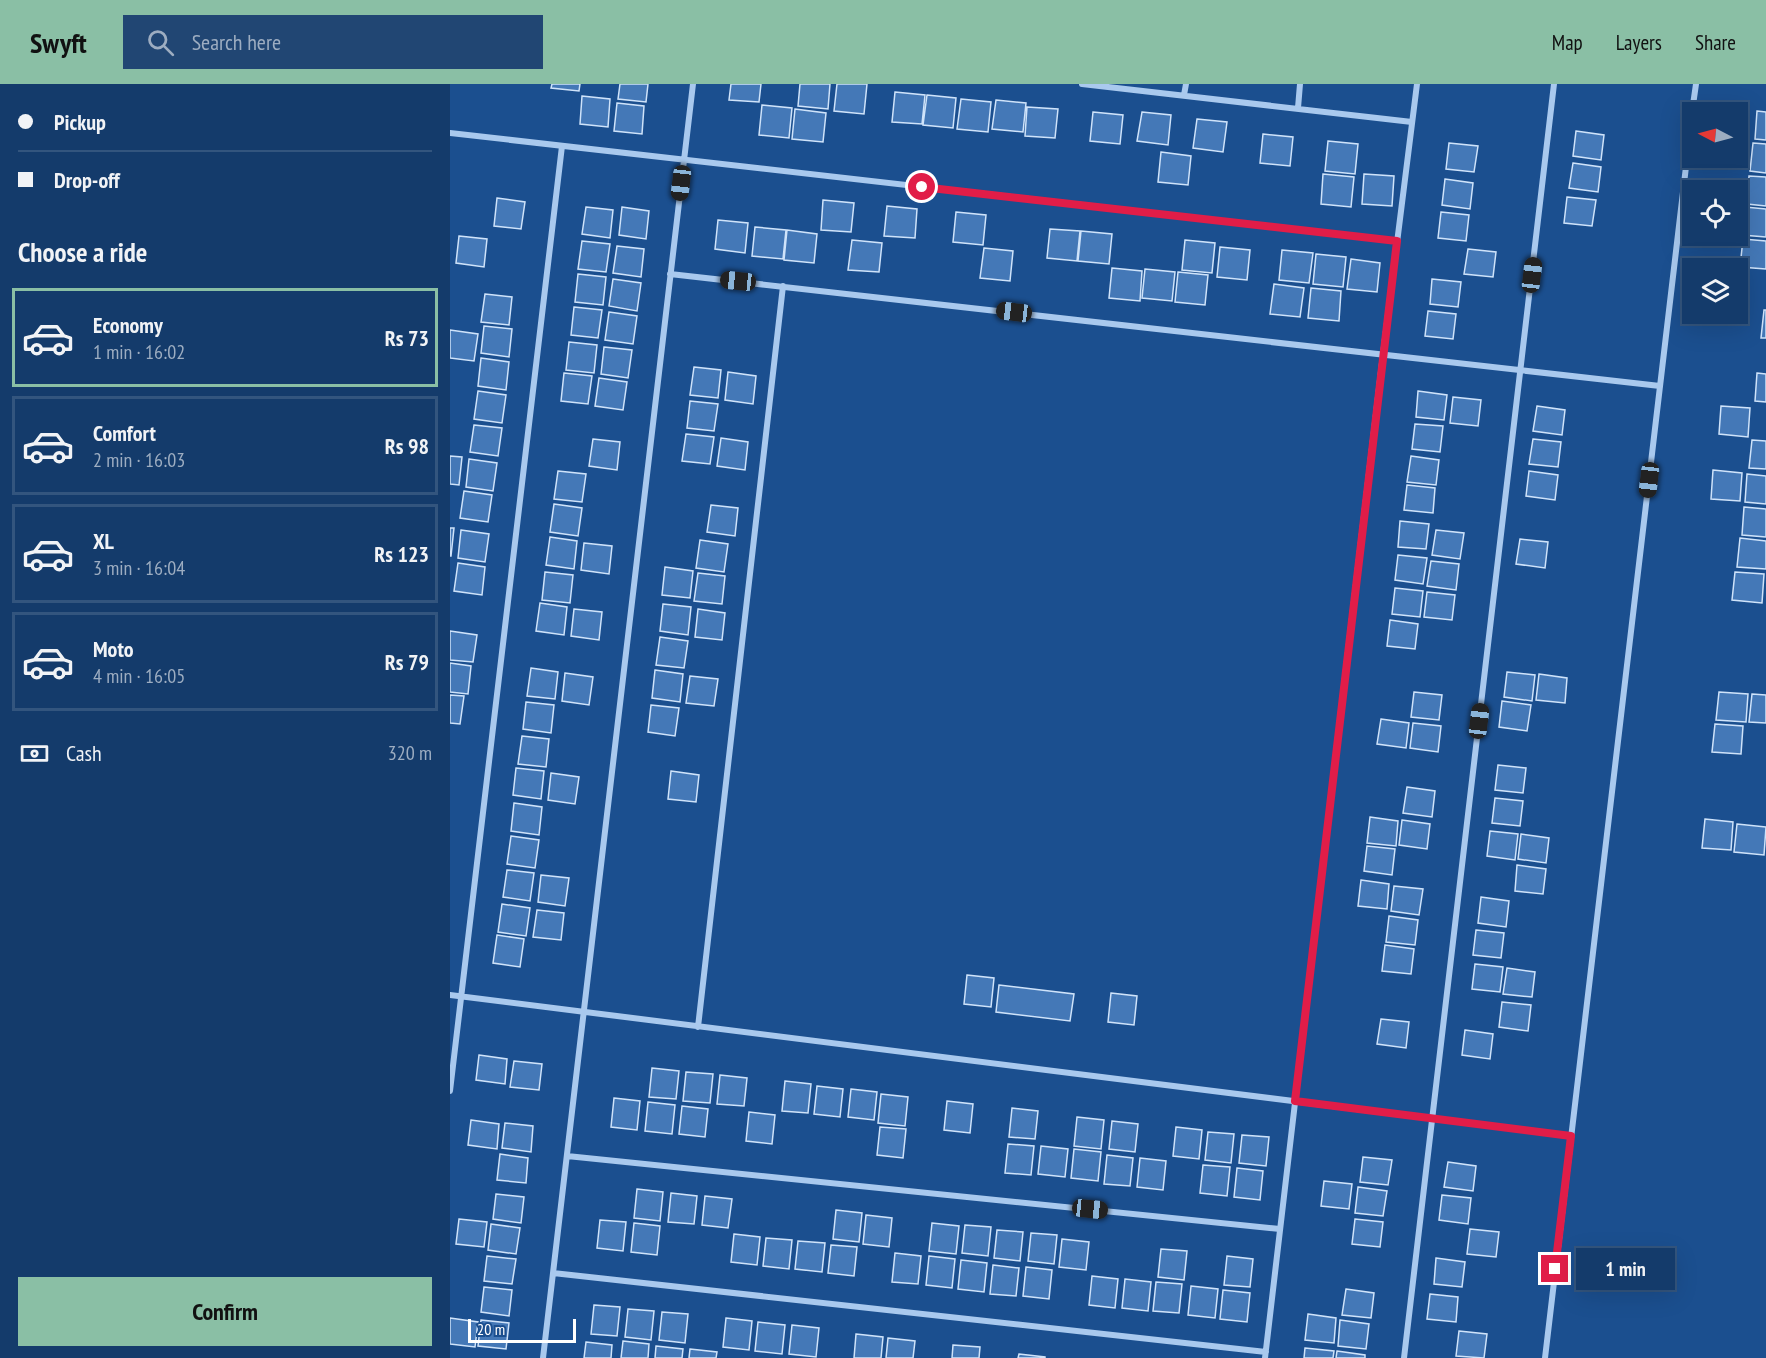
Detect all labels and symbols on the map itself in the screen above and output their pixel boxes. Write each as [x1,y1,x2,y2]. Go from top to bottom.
north arrow [1682,102,1748,168]
car [670,164,692,202]
route start [908,173,935,200]
car [1521,256,1543,294]
car [719,270,757,292]
car [995,301,1033,323]
car [1638,461,1660,499]
car [1468,702,1490,740]
car [1071,1198,1109,1220]
callout: 1 min [1576,1248,1675,1290]
route end [1541,1255,1568,1282]
scale bar [468,1316,576,1344]

